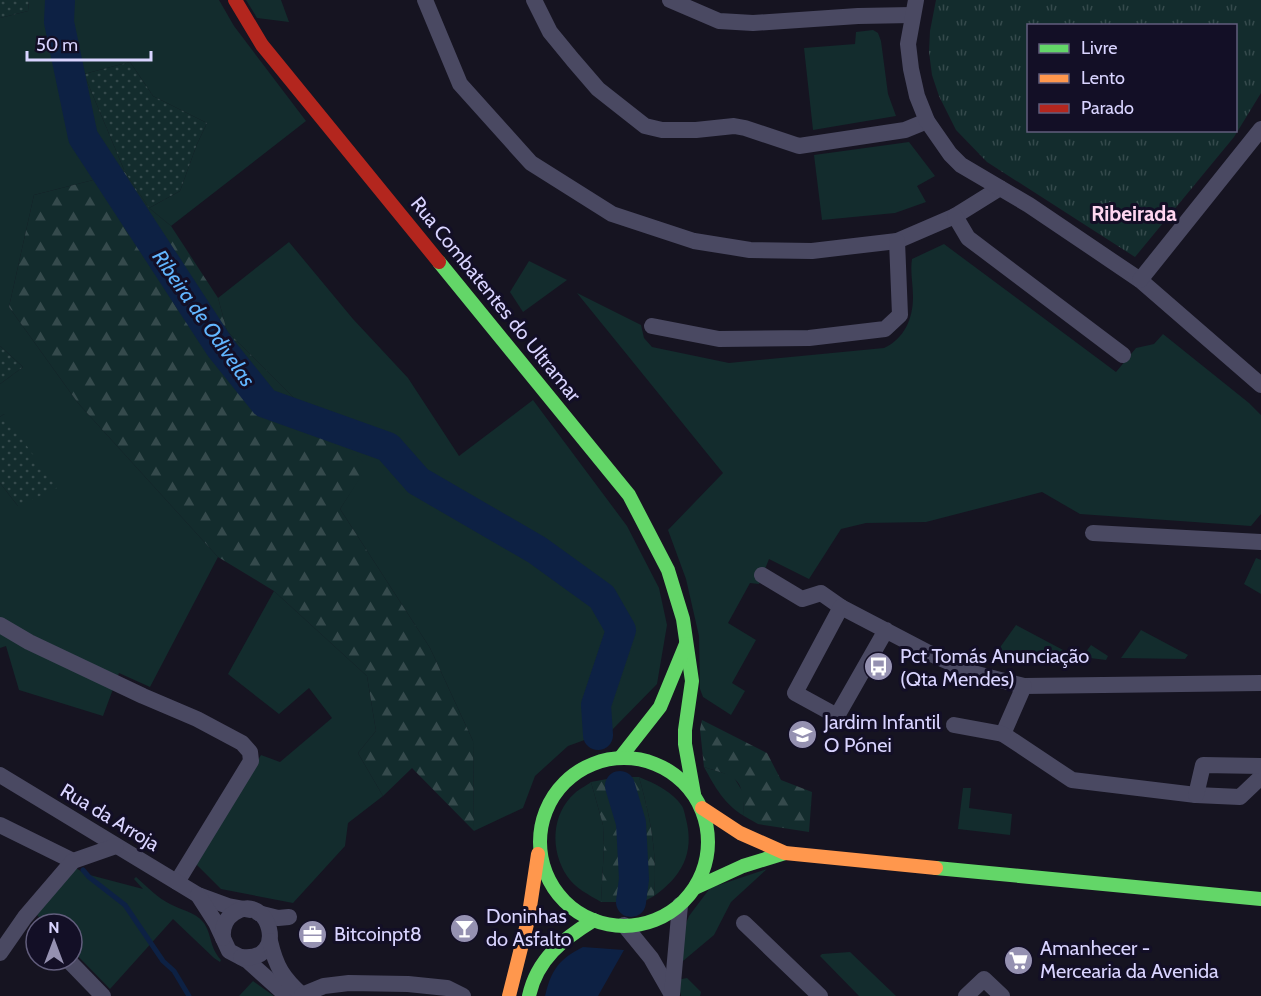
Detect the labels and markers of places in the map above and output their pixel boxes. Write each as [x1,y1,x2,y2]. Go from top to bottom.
place label: Pct Tomás Anunciação (Qta Mendes) [900,644,1089,691]
bus stop icon: Pct Tomás Anunciação (Qta Mendes) [863,651,895,683]
place label: Jardim Infantil O Pónei [823,710,941,757]
school or university icon: Jardim Infantil O Pónei [787,718,819,750]
place label: Doninhas do Asfalto [486,904,572,951]
bar icon: Doninhas do Asfalto [449,912,481,944]
office icon: Bitcoinpt8 [297,918,329,950]
place label: Bitcoinpt8 [334,922,422,946]
place label: Amanhecer - Mercearia da Avenida [1040,936,1219,983]
supermarket icon: Amanhecer - Mercearia da Avenida [1003,944,1035,976]

